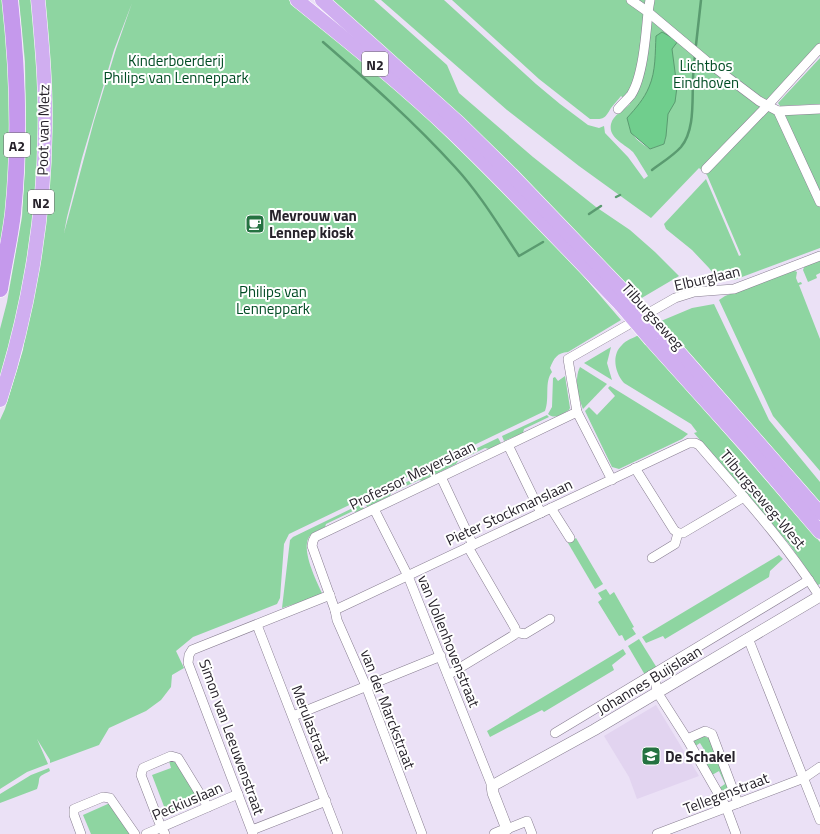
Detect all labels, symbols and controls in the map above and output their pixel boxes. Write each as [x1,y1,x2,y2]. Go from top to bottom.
park label: Kinderboerderij Philips van Lenneppark [103,49,249,89]
road number: N2 [362,52,388,76]
park label: Lichtbos Eindhoven [673,54,739,94]
street label: Poot van Metz [31,84,55,176]
road number: A2 [4,133,30,157]
road number: N2 [28,190,54,214]
place label: Mevrouw van Lennep kiosk [269,204,357,244]
cafe icon: Mevrouw van Lennep kiosk [244,213,266,235]
street label: Elburglaan [672,259,742,297]
street label: Tilburgseweg [616,277,690,355]
park label: Philips van Lenneppark [236,280,310,320]
street label: Professor Meyerslaan [345,434,479,516]
street label: Tilburgseweg-West [715,444,812,554]
street label: Pieter Stockmanslaan [442,473,576,551]
street label: van Vollenhovenstraat [412,571,486,711]
street label: Johannes Buijslaan [592,639,706,721]
street label: van der Marckstraat [355,646,422,773]
street label: Simon van Leeuwenstraat [193,656,271,819]
street label: Merulastraat [286,682,337,767]
school or university icon: De Schakel [640,745,662,767]
place label: De Schakel [665,745,736,768]
street label: Tellegenstraat [680,766,773,820]
street label: Peckiuslaan [148,776,226,826]

